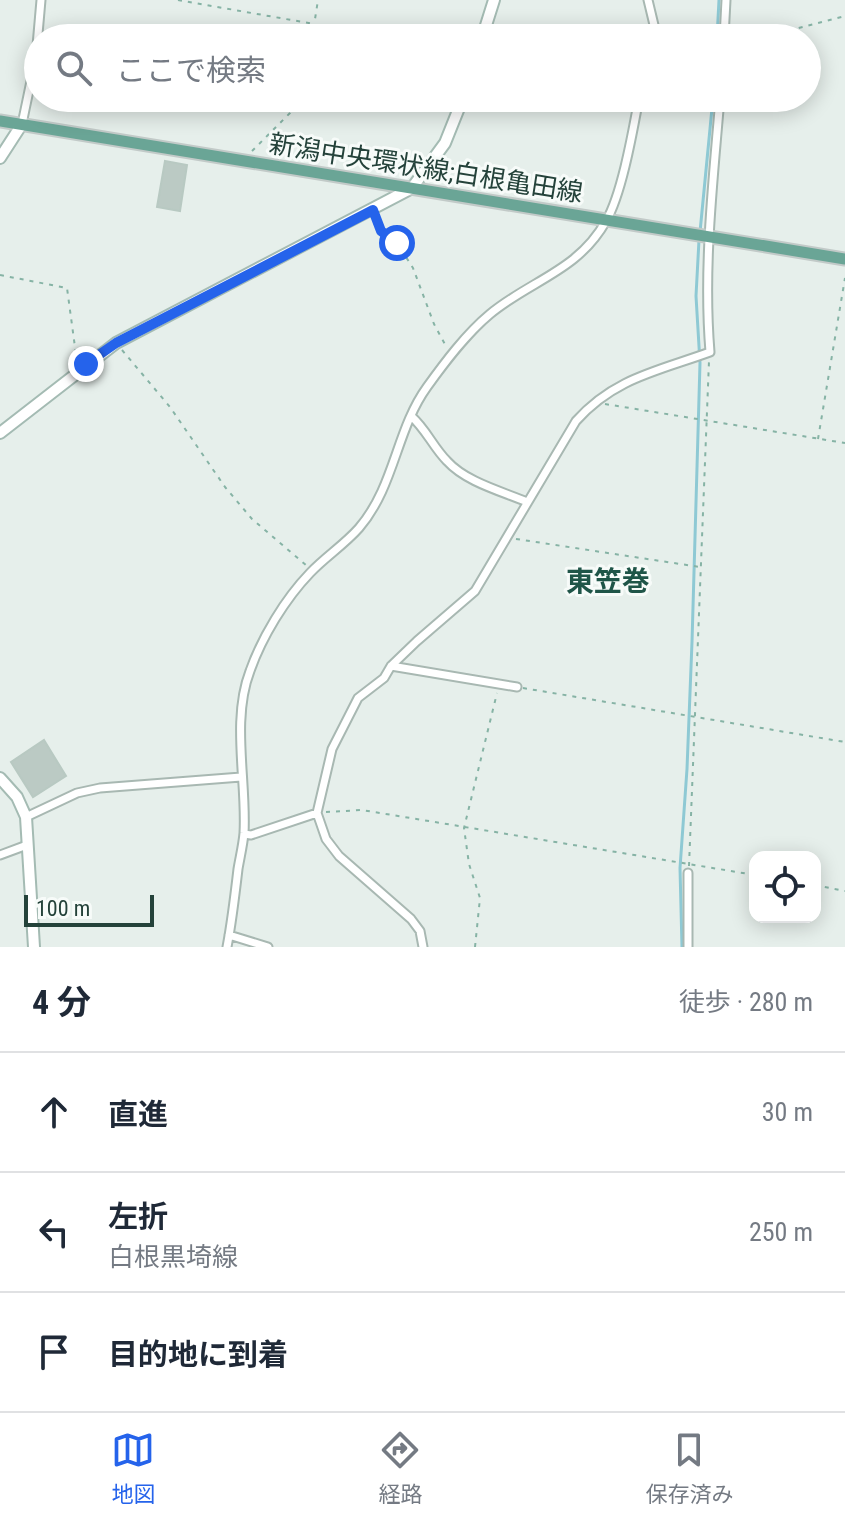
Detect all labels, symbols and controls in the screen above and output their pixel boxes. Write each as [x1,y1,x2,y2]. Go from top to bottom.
search box [24,24,821,112]
icon: search [52,46,96,90]
text: ここで検索 [116,53,266,88]
street label: 新潟中央環状線;白根亀田線 [267,128,585,208]
route start [379,225,415,261]
route end [68,346,104,382]
district label: 東笠巻 [566,565,650,598]
map controls [749,851,821,923]
button: locate [749,851,821,923]
scale bar [24,891,154,927]
text: 100 m [36,896,90,921]
text: 4 分 [32,982,91,1022]
text: 徒歩 · 280 m [679,987,813,1017]
icon: ahead [32,1090,76,1134]
text: 直進 [108,1097,168,1132]
text: 30 m [762,1097,813,1127]
text: 左折 [108,1199,168,1234]
icon: left [32,1210,76,1254]
text: 250 m [749,1217,813,1247]
text: 白根黒埼線 [108,1242,238,1272]
icon: arrive [32,1330,76,1374]
text: 目的地に到着 [108,1337,288,1372]
tab: 地図 [111,1428,156,1508]
tab: 経路 [378,1428,423,1508]
tab: 保存済み [645,1428,734,1508]

